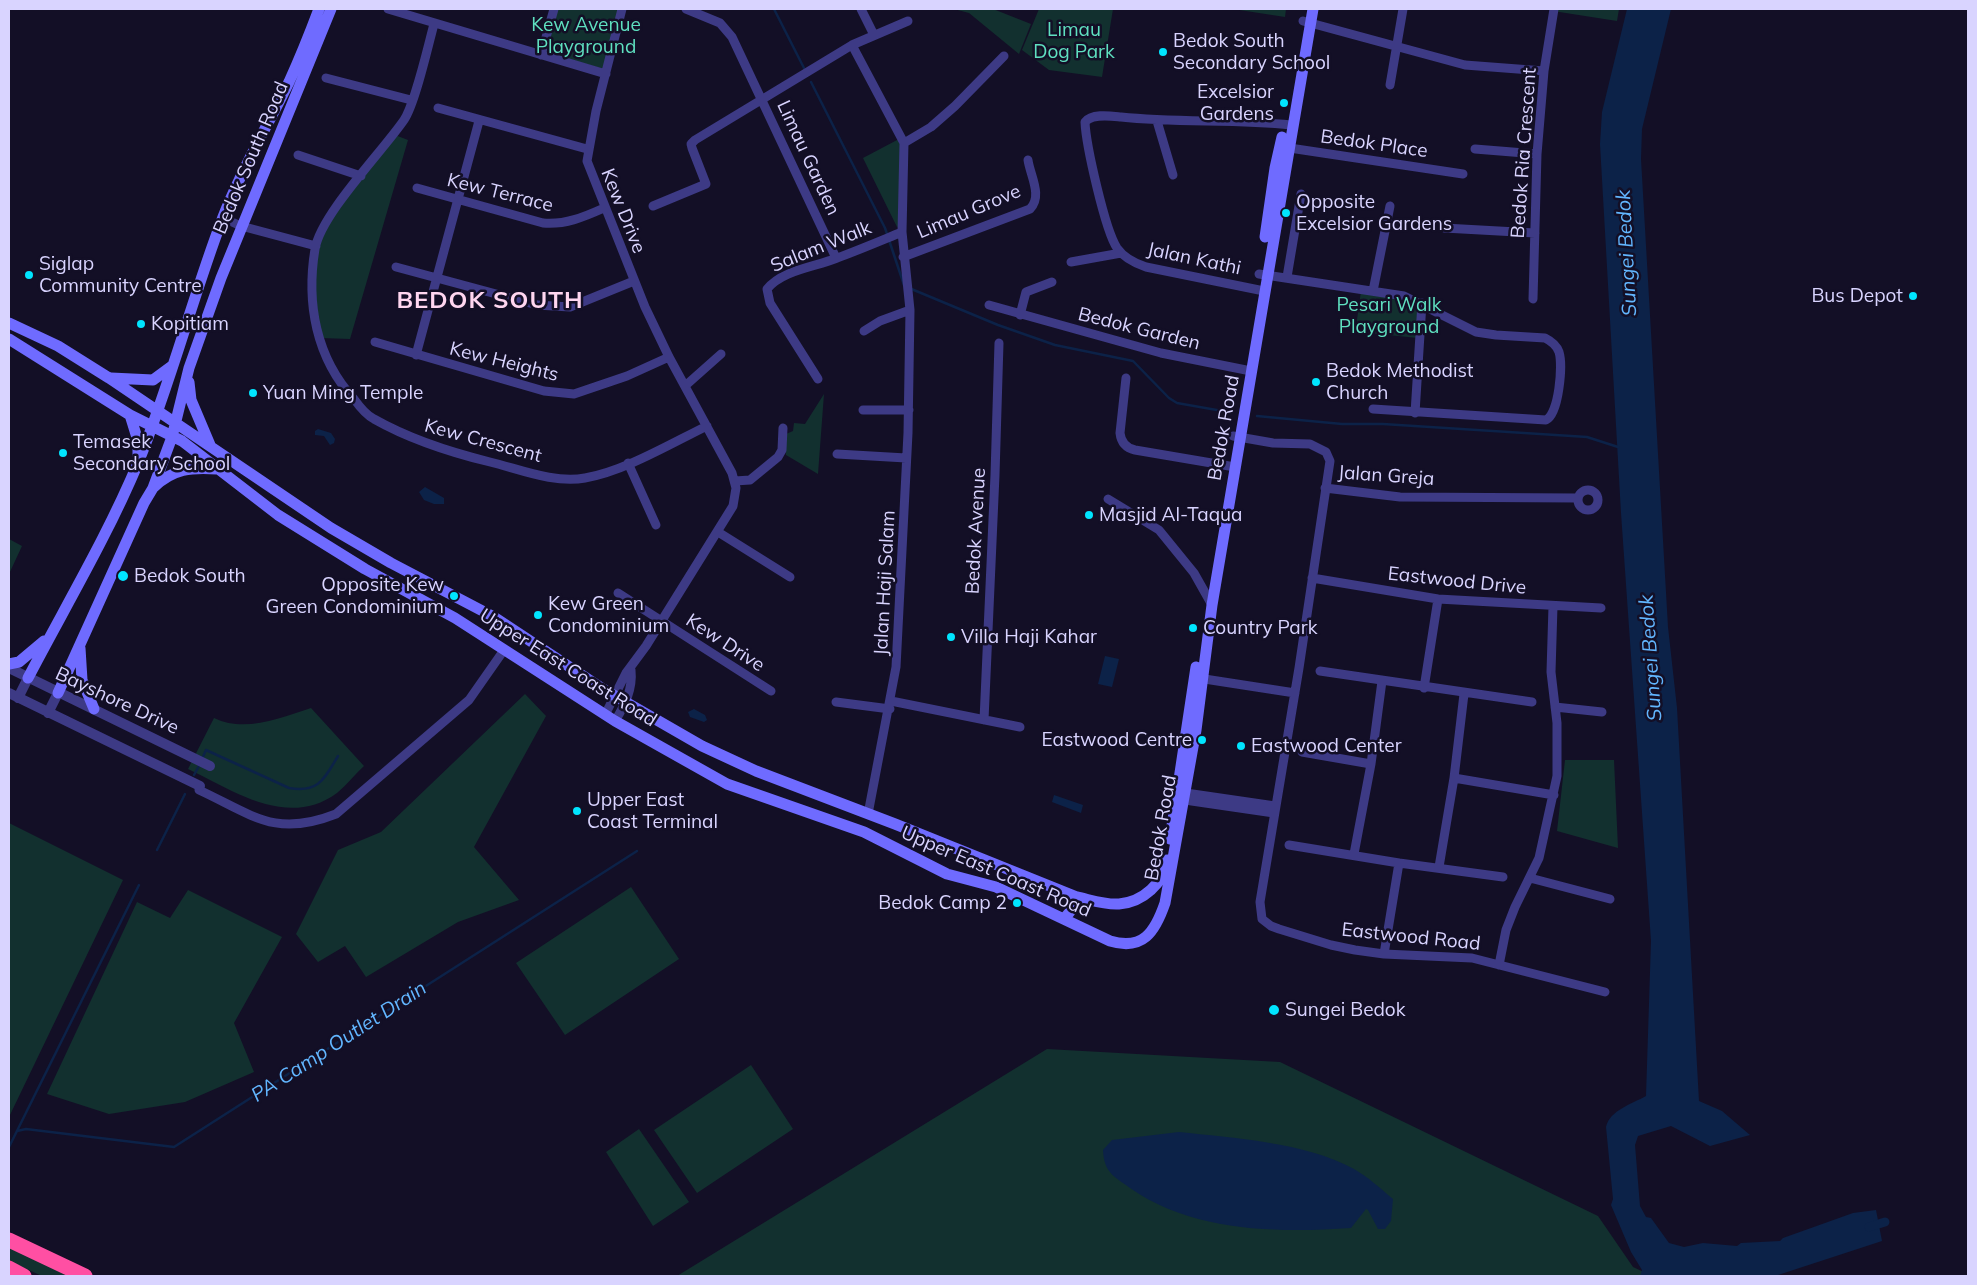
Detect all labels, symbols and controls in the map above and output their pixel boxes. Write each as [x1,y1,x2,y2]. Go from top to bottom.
park label: Kew Avenue Playground [531,14,641,58]
park label: Limau Dog Park [1033,19,1115,63]
place label: Bedok South Secondary School [1173,30,1330,74]
marker: Bedok South Secondary School [1157,46,1169,58]
street label: Bedok Ria Crescent [1507,67,1541,239]
street label: Bedok South Road [209,78,293,238]
place label: Excelsior Gardens [1197,81,1274,125]
street label: Limau Garden [772,97,844,219]
marker: Excelsior Gardens [1278,97,1290,109]
street label: Bedok Place [1319,125,1429,163]
street label: Kew Drive [596,165,650,257]
street label: Kew Terrace [445,169,555,217]
street label: Limau Grove [914,180,1024,244]
water label: Sungei Bedok [1612,189,1642,317]
place label: Opposite Excelsior Gardens [1296,191,1452,235]
marker: Opposite Excelsior Gardens [1280,207,1292,219]
street label: Salam Walk [767,216,875,278]
street label: Jalan Kathi [1145,238,1243,280]
place label: Siglap Community Centre [39,253,202,297]
marker: Siglap Community Centre [23,269,35,281]
place label: Bus Depot [1811,285,1903,307]
district label: BEDOK SOUTH [395,287,585,315]
marker: Bus Depot [1907,290,1919,302]
park label: Pesari Walk Playground [1336,294,1442,338]
street label: Bedok Garden [1076,303,1202,355]
place label: Kopitiam [151,313,229,335]
marker: Kopitiam [135,318,147,330]
street label: Kew Heights [447,337,561,387]
place label: Bedok Methodist Church [1326,360,1473,404]
street label: Bedok Road [1203,373,1245,483]
marker: Bedok Methodist Church [1310,376,1322,388]
place label: Yuan Ming Temple [263,382,423,404]
marker: Yuan Ming Temple [247,387,259,399]
street label: Kew Crescent [422,414,544,468]
place label: Temasek Secondary School [73,431,230,475]
marker: Temasek Secondary School [57,447,69,459]
street label: Jalan Greja [1337,461,1435,491]
street label: Bedok Avenue [961,467,991,595]
place label: Masjid Al-Taqua [1099,504,1242,526]
marker: Masjid Al-Taqua [1083,509,1095,521]
street label: Jalan Haji Salam [870,510,900,656]
street label: Eastwood Drive [1387,562,1527,600]
place label: Bedok South [134,565,246,587]
marker: Bedok South [116,569,130,583]
place label: Opposite Kew Green Condominium [266,574,444,618]
marker: Opposite Kew Green Condominium [448,590,460,602]
place label: Kew Green Condominium [548,593,669,637]
water label: Sungei Bedok [1635,594,1667,722]
street label: Upper East Coast Road [475,604,661,732]
marker: Kew Green Condominium [532,609,544,621]
street label: Kew Drive [681,609,769,677]
place label: Country Park [1203,617,1317,639]
marker: Country Park [1187,622,1199,634]
place label: Villa Haji Kahar [961,626,1097,648]
marker: Villa Haji Kahar [945,631,957,643]
street label: Bayshore Drive [52,662,182,740]
place label: Eastwood Centre [1041,729,1192,751]
marker: Eastwood Centre [1196,734,1208,746]
place label: Eastwood Center [1251,735,1402,757]
marker: Eastwood Center [1235,740,1247,752]
street label: Bedok Road [1140,773,1182,883]
place label: Upper East Coast Terminal [587,789,718,833]
marker: Upper East Coast Terminal [571,805,583,817]
street label: Upper East Coast Road [898,822,1094,922]
place label: Bedok Camp 2 [878,892,1007,914]
marker: Bedok Camp 2 [1011,897,1023,909]
street label: Eastwood Road [1340,918,1482,956]
water label: PA Camp Outlet Drain [247,976,431,1108]
place label: Sungei Bedok [1285,999,1405,1021]
marker: Sungei Bedok [1267,1003,1281,1017]

